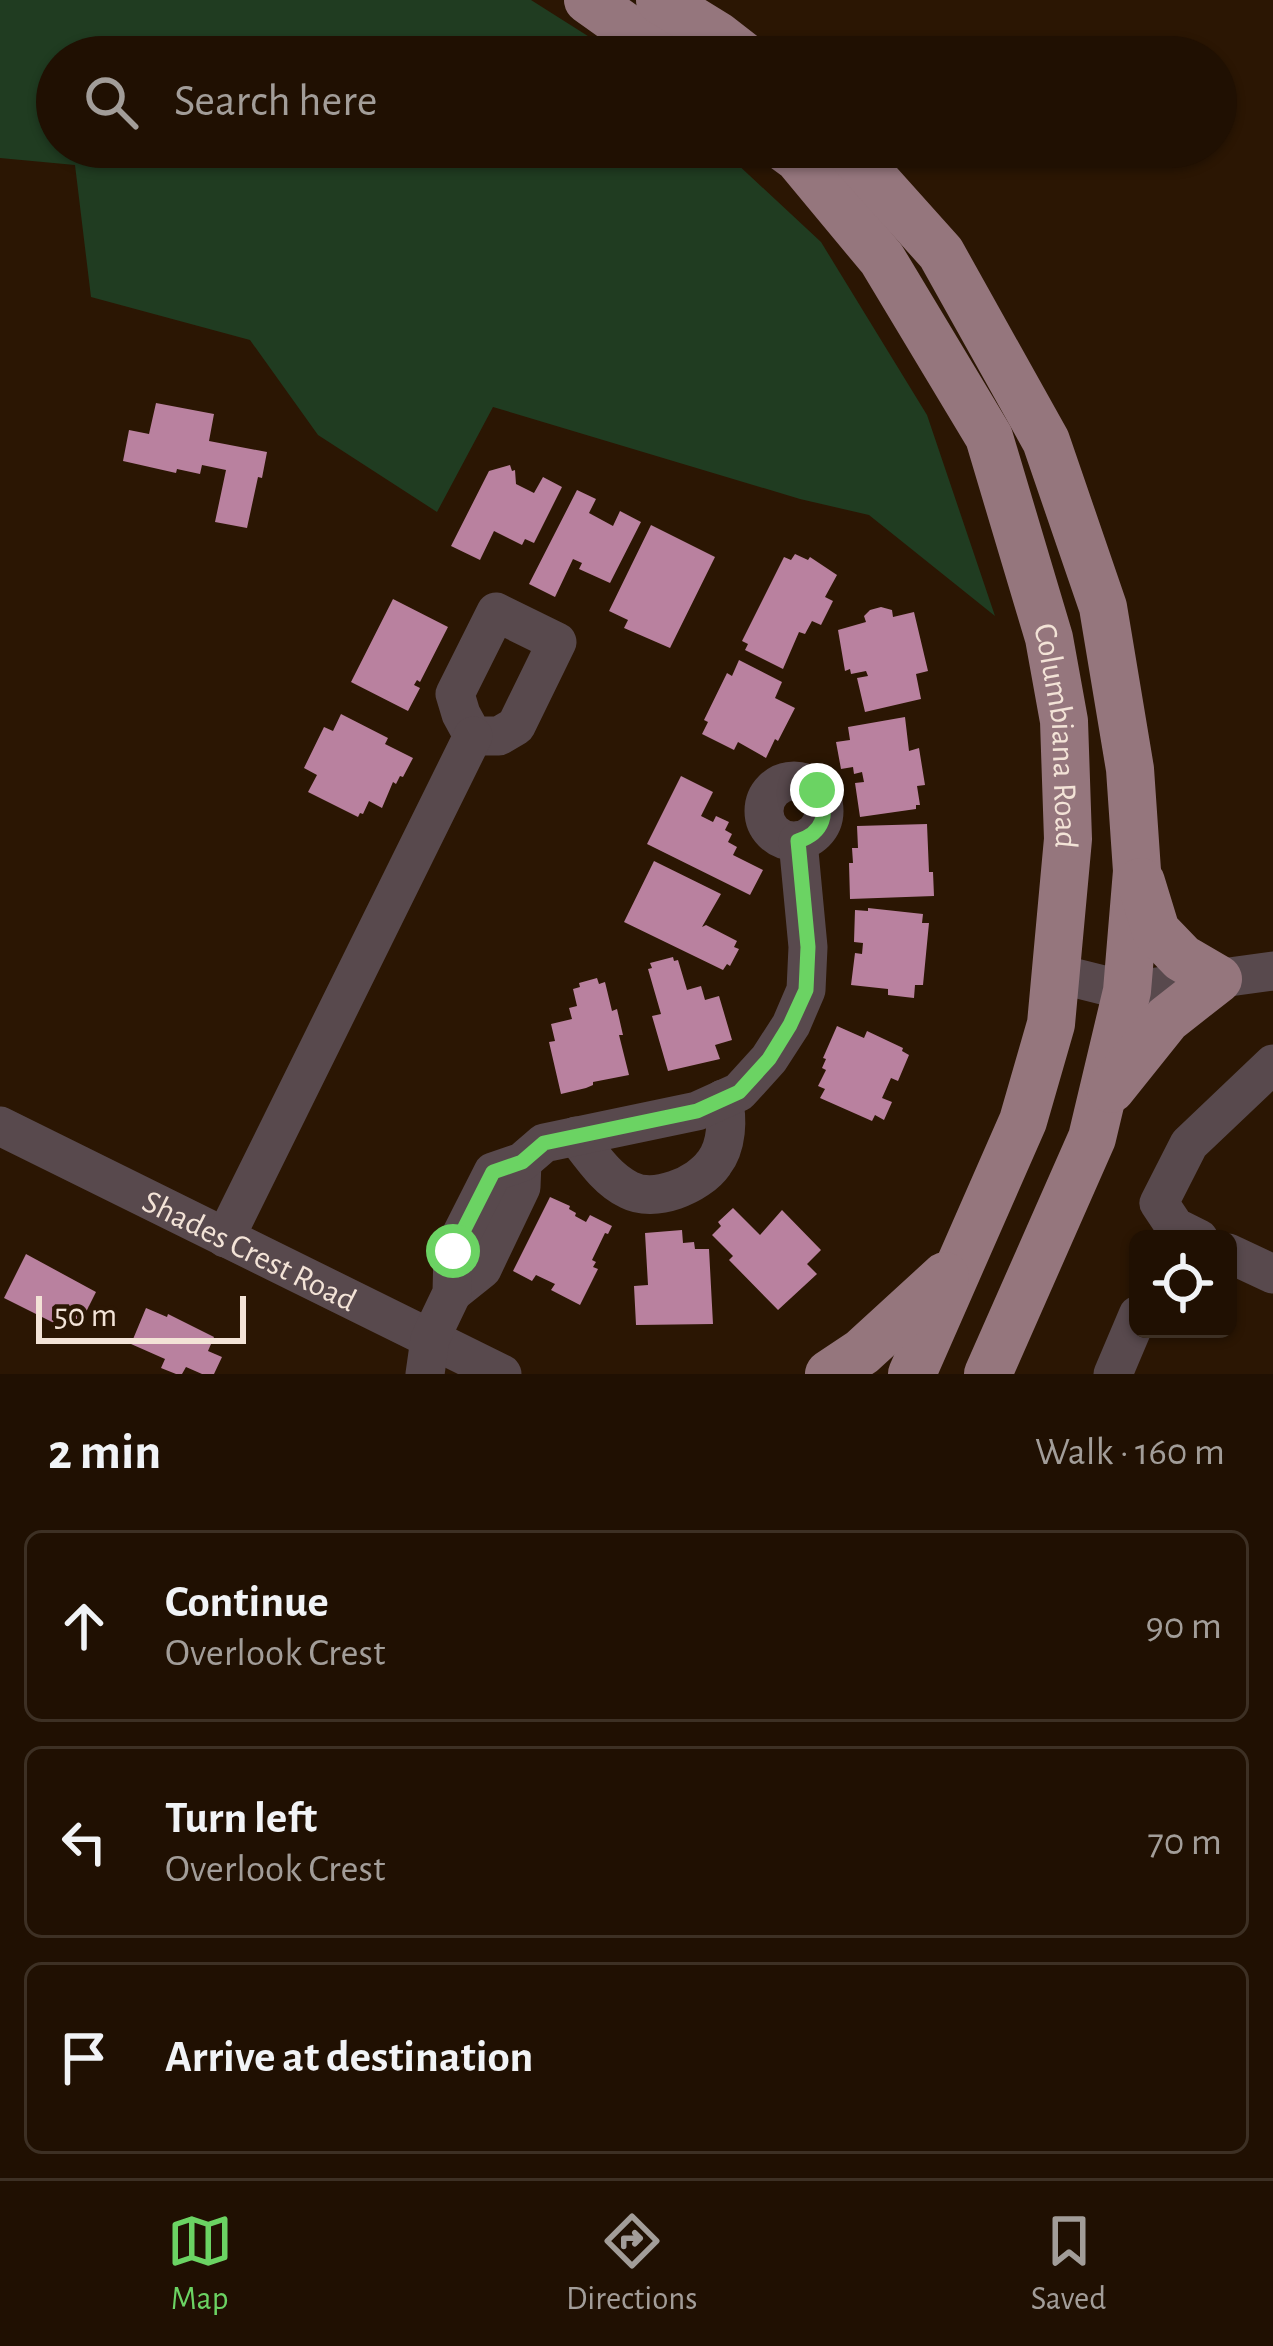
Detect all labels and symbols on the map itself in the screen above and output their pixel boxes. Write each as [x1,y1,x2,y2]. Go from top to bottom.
street label: Columbiana Road [1027,620,1083,850]
route end [790,763,844,817]
street label: Shades Crest Road [137,1185,361,1318]
route start [426,1224,480,1278]
scale bar [36,1290,246,1343]

